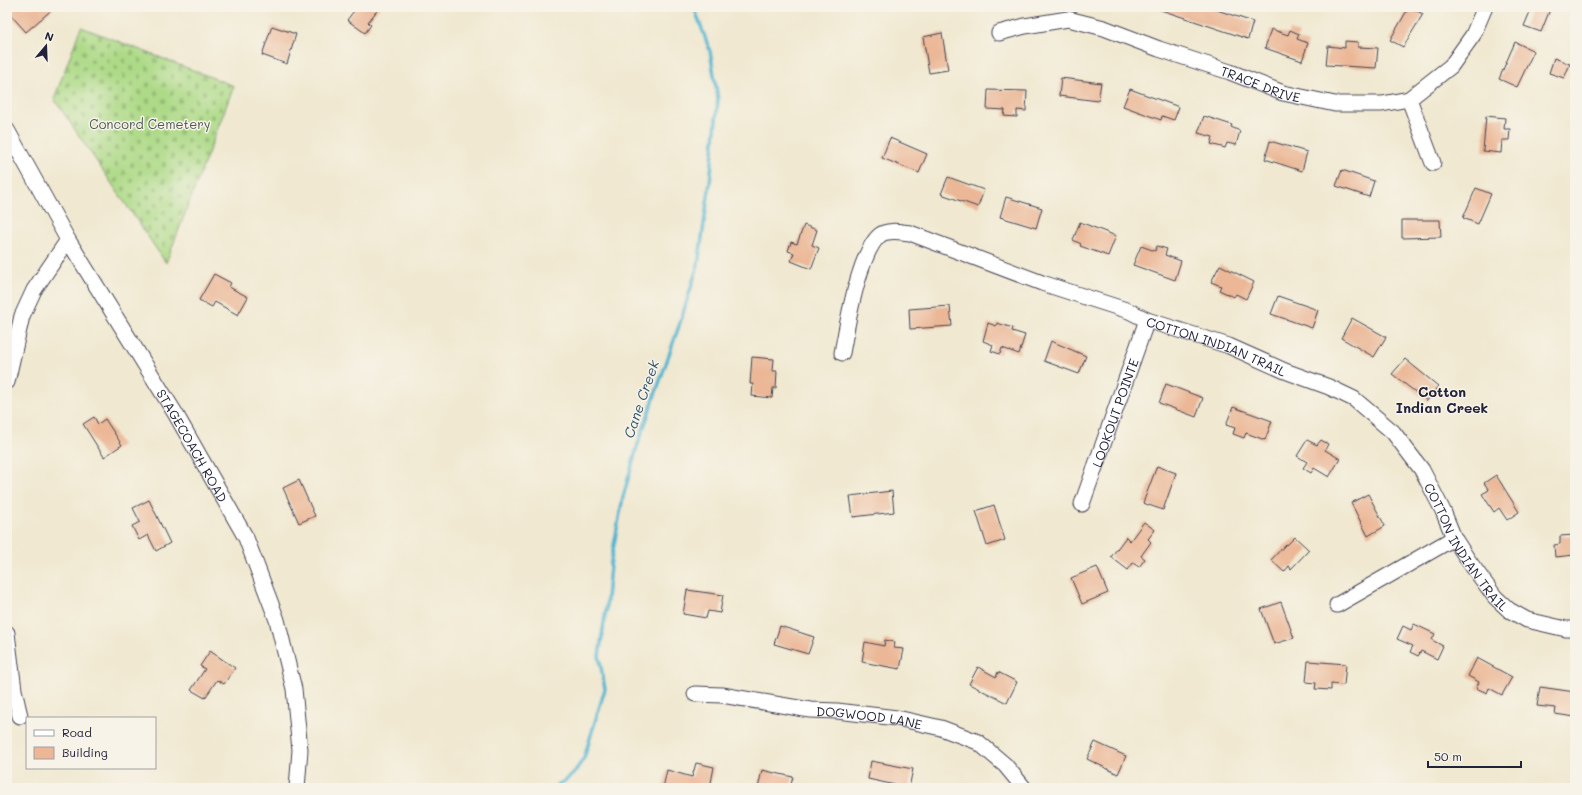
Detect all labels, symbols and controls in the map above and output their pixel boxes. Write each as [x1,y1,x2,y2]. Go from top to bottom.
north arrow [26,26,66,66]
text: N [43,28,56,45]
street label: TRACE DRIVE [1219,61,1302,105]
park label: Concord Cemetery [89,115,211,132]
street label: COTTON INDIAN TRAIL [1144,312,1289,379]
street label: LOOKOUT POINTE [1087,356,1141,469]
water label: Cane Creek [619,357,663,441]
district label: Cotton Indian Creek [1396,382,1488,417]
street label: STAGECOACH ROAD [154,385,232,505]
street label: COTTON INDIAN TRAIL [1421,480,1513,614]
street label: DOGWOOD LANE [816,702,924,732]
legend [26,717,156,769]
text: Road [62,724,92,740]
scale bar [1428,743,1521,769]
text: Building [62,744,108,760]
text: 50 m [1434,748,1462,764]

